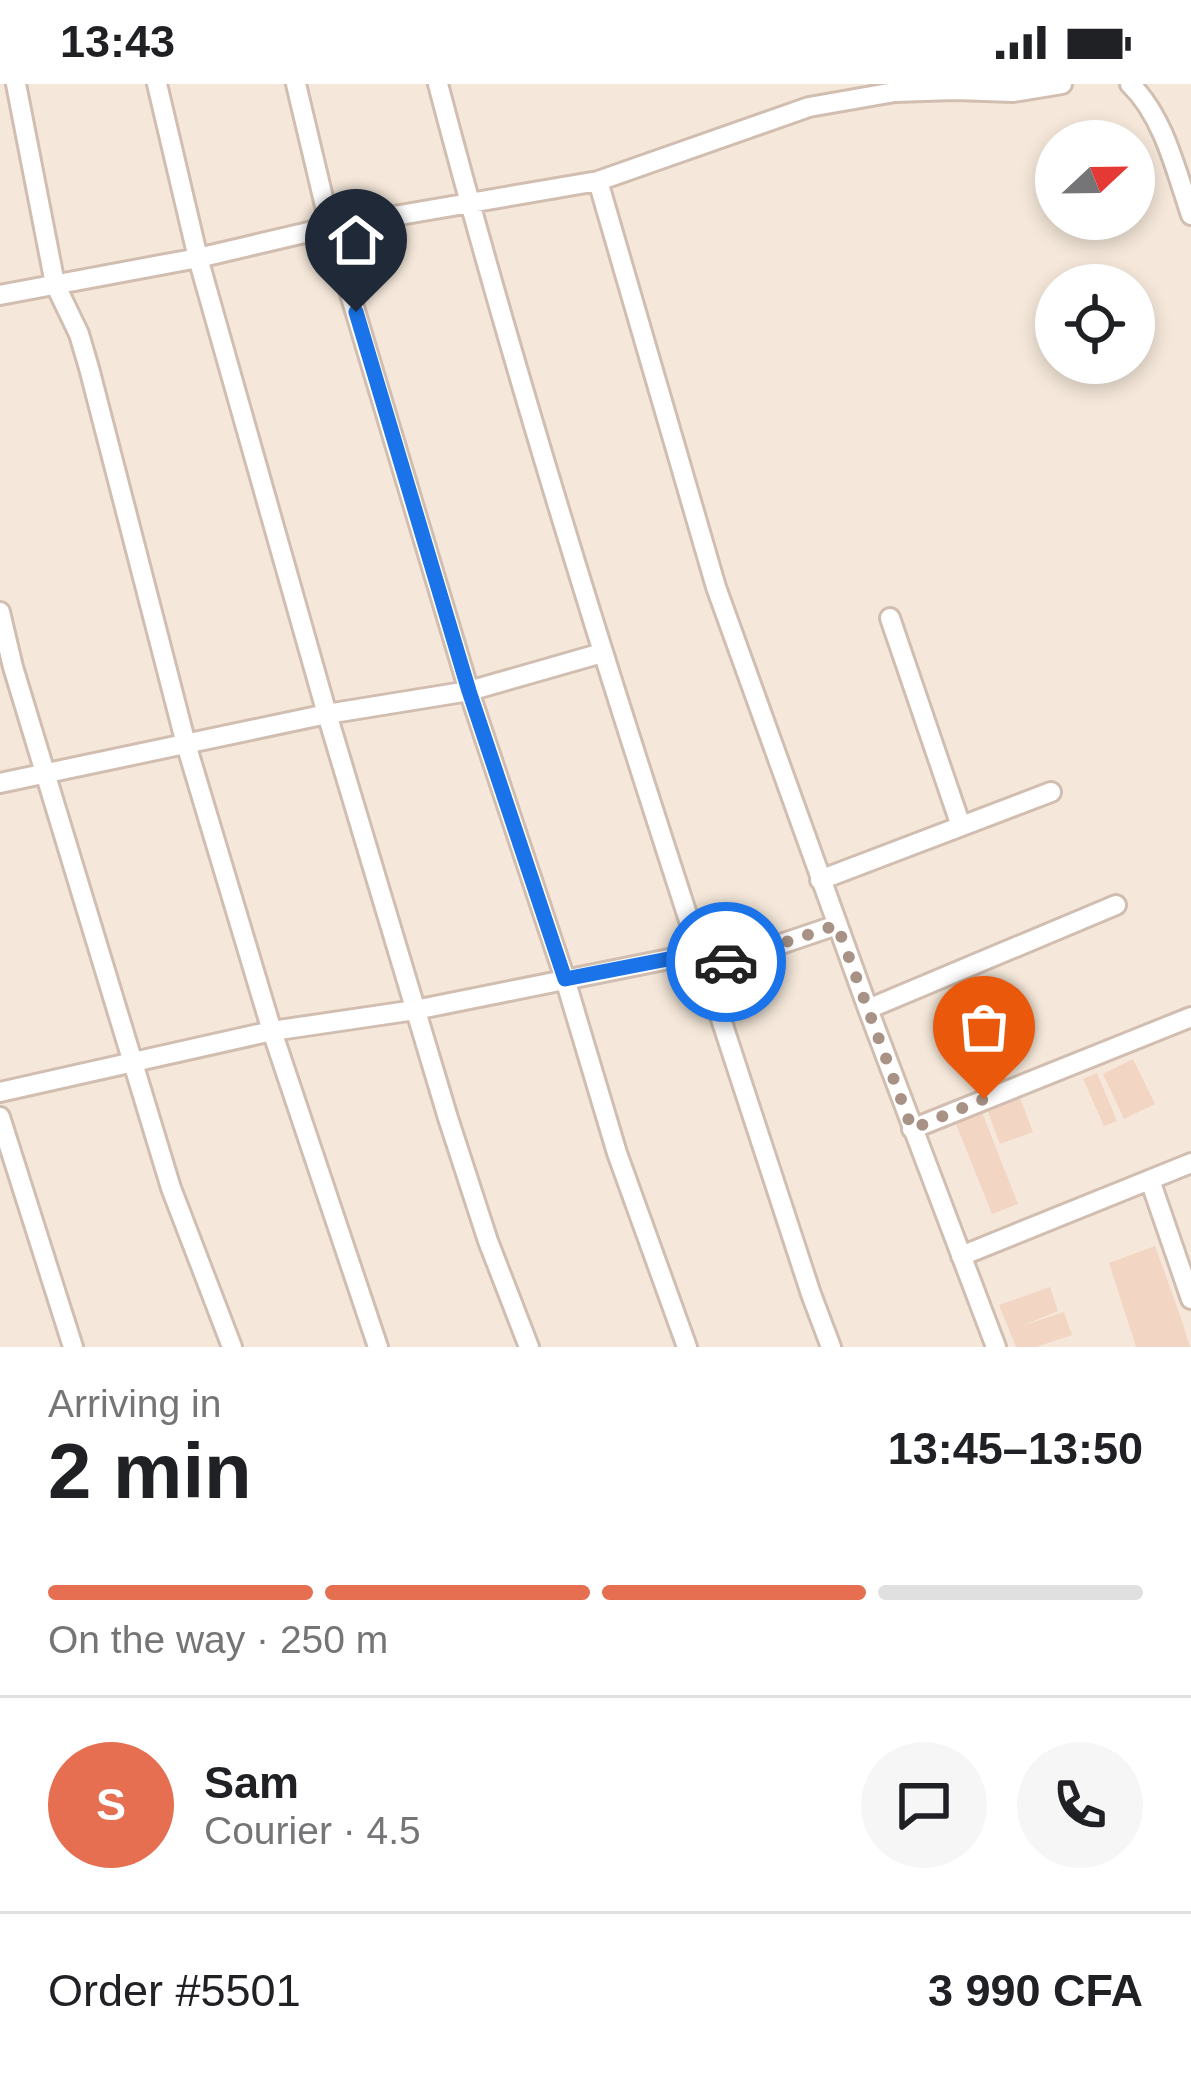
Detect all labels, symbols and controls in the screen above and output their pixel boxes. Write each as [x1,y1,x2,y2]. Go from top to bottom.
text: 13:43 [60,16,175,67]
north arrow [1035,120,1155,240]
map controls [1035,120,1155,384]
pin [305,189,407,312]
icon: home [323,207,389,273]
button: locate [1035,264,1155,384]
courier [666,902,786,1022]
icon: car [693,929,759,995]
pin [933,976,1035,1099]
icon: bag [951,994,1017,1060]
text: Arriving in [48,1382,221,1425]
text: 13:45–13:50 [888,1423,1143,1474]
text: 2 min [48,1427,252,1515]
text: On the way · 250 m [48,1618,388,1661]
button: chat [861,1742,987,1868]
button: phone [1017,1742,1143,1868]
text: Sam [204,1757,299,1808]
text: S [96,1779,126,1830]
text: Courier · 4.5 [204,1809,421,1852]
text: Order #5501 [48,1965,301,2016]
text: 3 990 CFA [928,1965,1143,2016]

